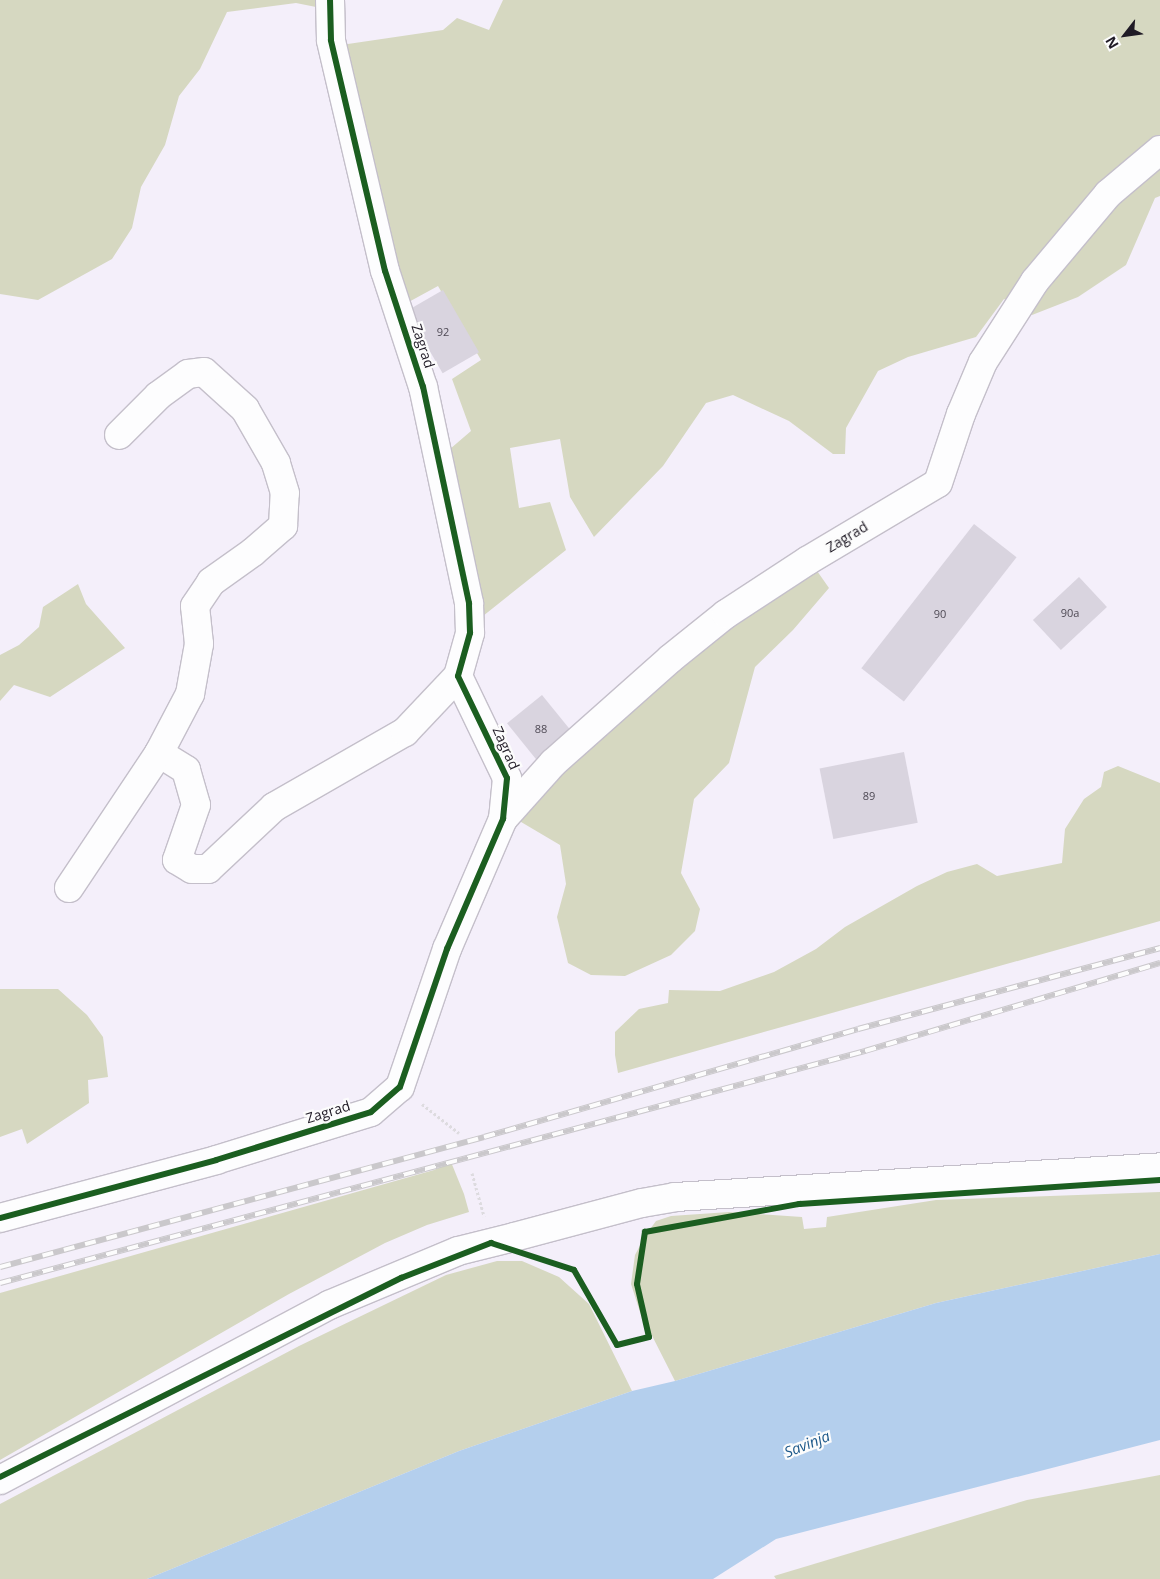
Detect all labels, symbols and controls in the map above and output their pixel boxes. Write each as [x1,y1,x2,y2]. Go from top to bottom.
north arrow [1100,10,1150,60]
text: N [1101,33,1123,52]
street label: Zagrad [408,322,438,370]
house number: 92 [437,325,449,339]
street label: Zagrad [823,518,871,556]
house number: 90a [1061,606,1079,620]
house number: 90 [934,607,946,621]
house number: 88 [535,722,547,736]
street label: Zagrad [489,724,523,772]
house number: 89 [863,789,875,803]
street label: Zagrad [304,1097,352,1127]
water label: Savinja [782,1427,832,1461]

